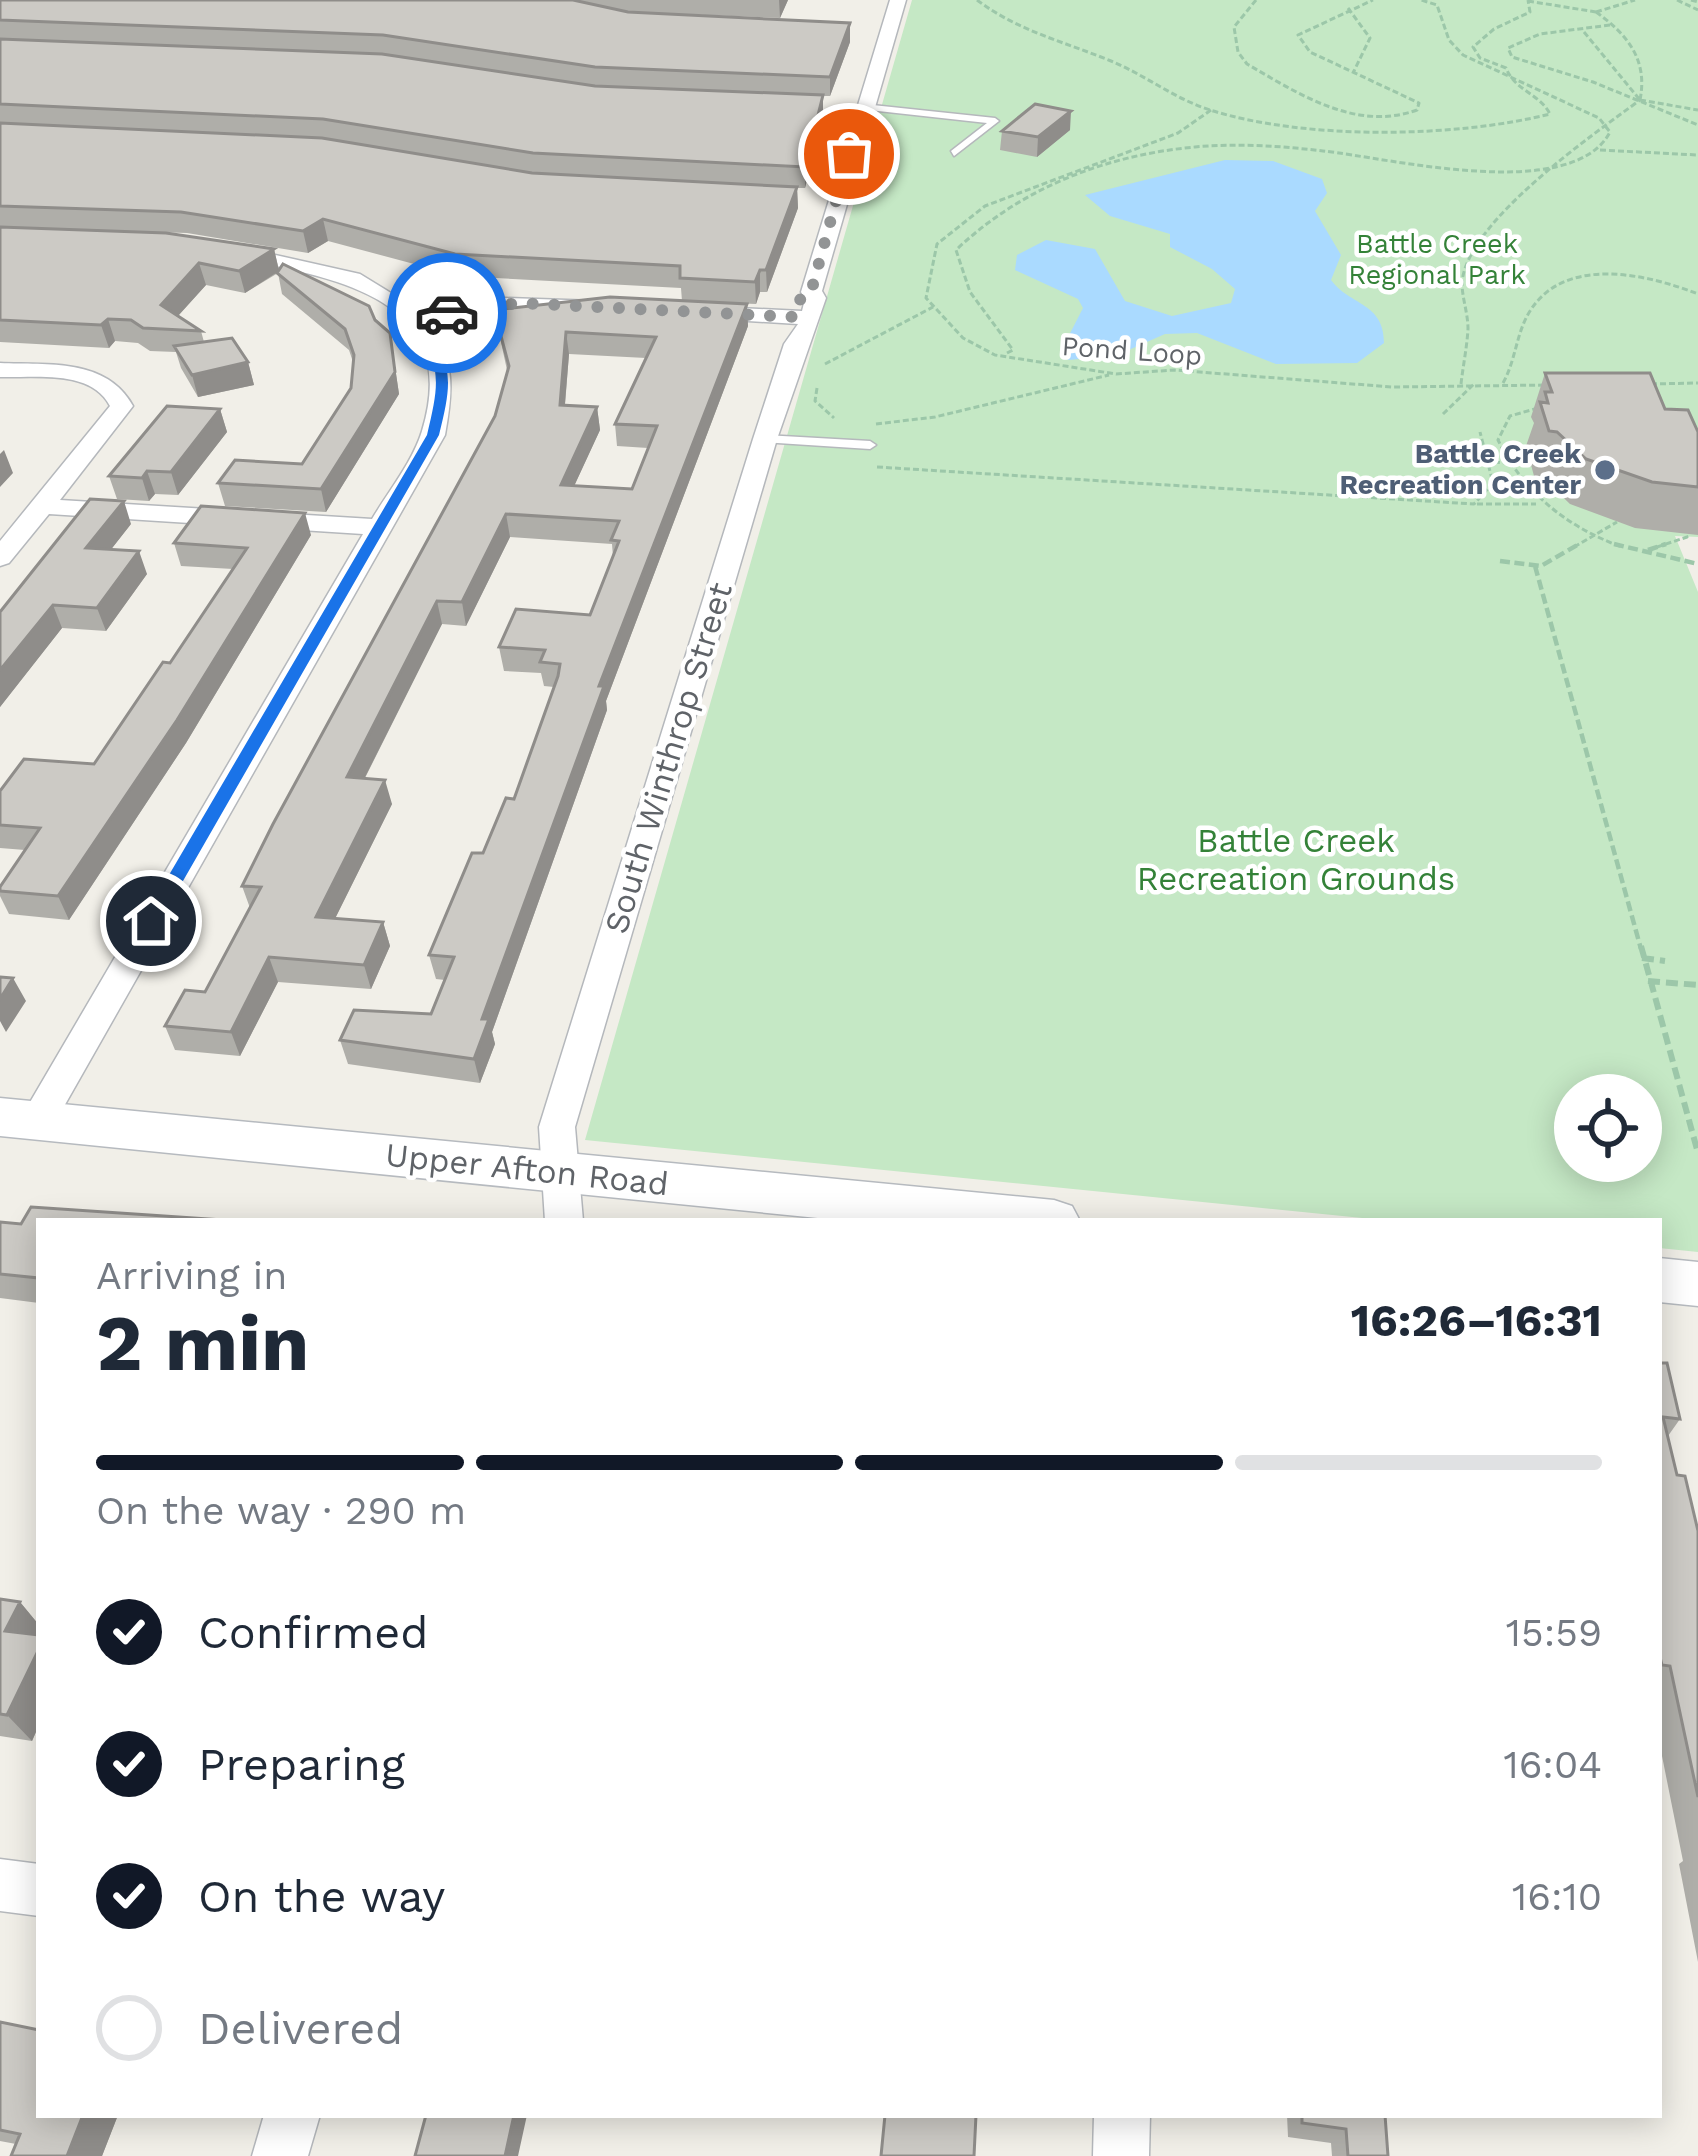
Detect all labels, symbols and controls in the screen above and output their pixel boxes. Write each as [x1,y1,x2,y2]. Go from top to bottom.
pin [798,103,900,205]
icon: bag [816,121,882,187]
park label: Battle Creek Regional Park [1348,228,1526,291]
courier [387,253,507,373]
icon: car [414,280,480,346]
street label: Pond Loop [1061,330,1203,372]
place label: Battle Creek Recreation Center [1339,438,1581,501]
marker: Battle Creek Recreation Center [1592,457,1618,483]
street label: South Winthrop Street [596,578,740,938]
park label: Battle Creek Recreation Grounds [1137,821,1455,898]
pin [100,870,202,972]
icon: home [118,888,184,954]
map controls [1554,1074,1662,1182]
button: locate [1554,1074,1662,1182]
street label: Upper Afton Road [384,1135,670,1203]
text: Arriving in [96,1253,287,1298]
text: 16:26–16:31 [1351,1294,1602,1347]
text: 2 min [96,1297,309,1389]
text: On the way · 290 m [96,1488,466,1533]
icon: check [96,1599,162,1665]
text: Confirmed [198,1606,429,1659]
text: 15:59 [1506,1610,1602,1655]
icon: check [96,1731,162,1797]
text: Preparing [198,1738,405,1791]
text: 16:04 [1503,1742,1602,1787]
icon: check [96,1863,162,1929]
text: On the way [198,1870,445,1923]
text: 16:10 [1512,1874,1602,1919]
text: Delivered [198,2002,403,2055]

